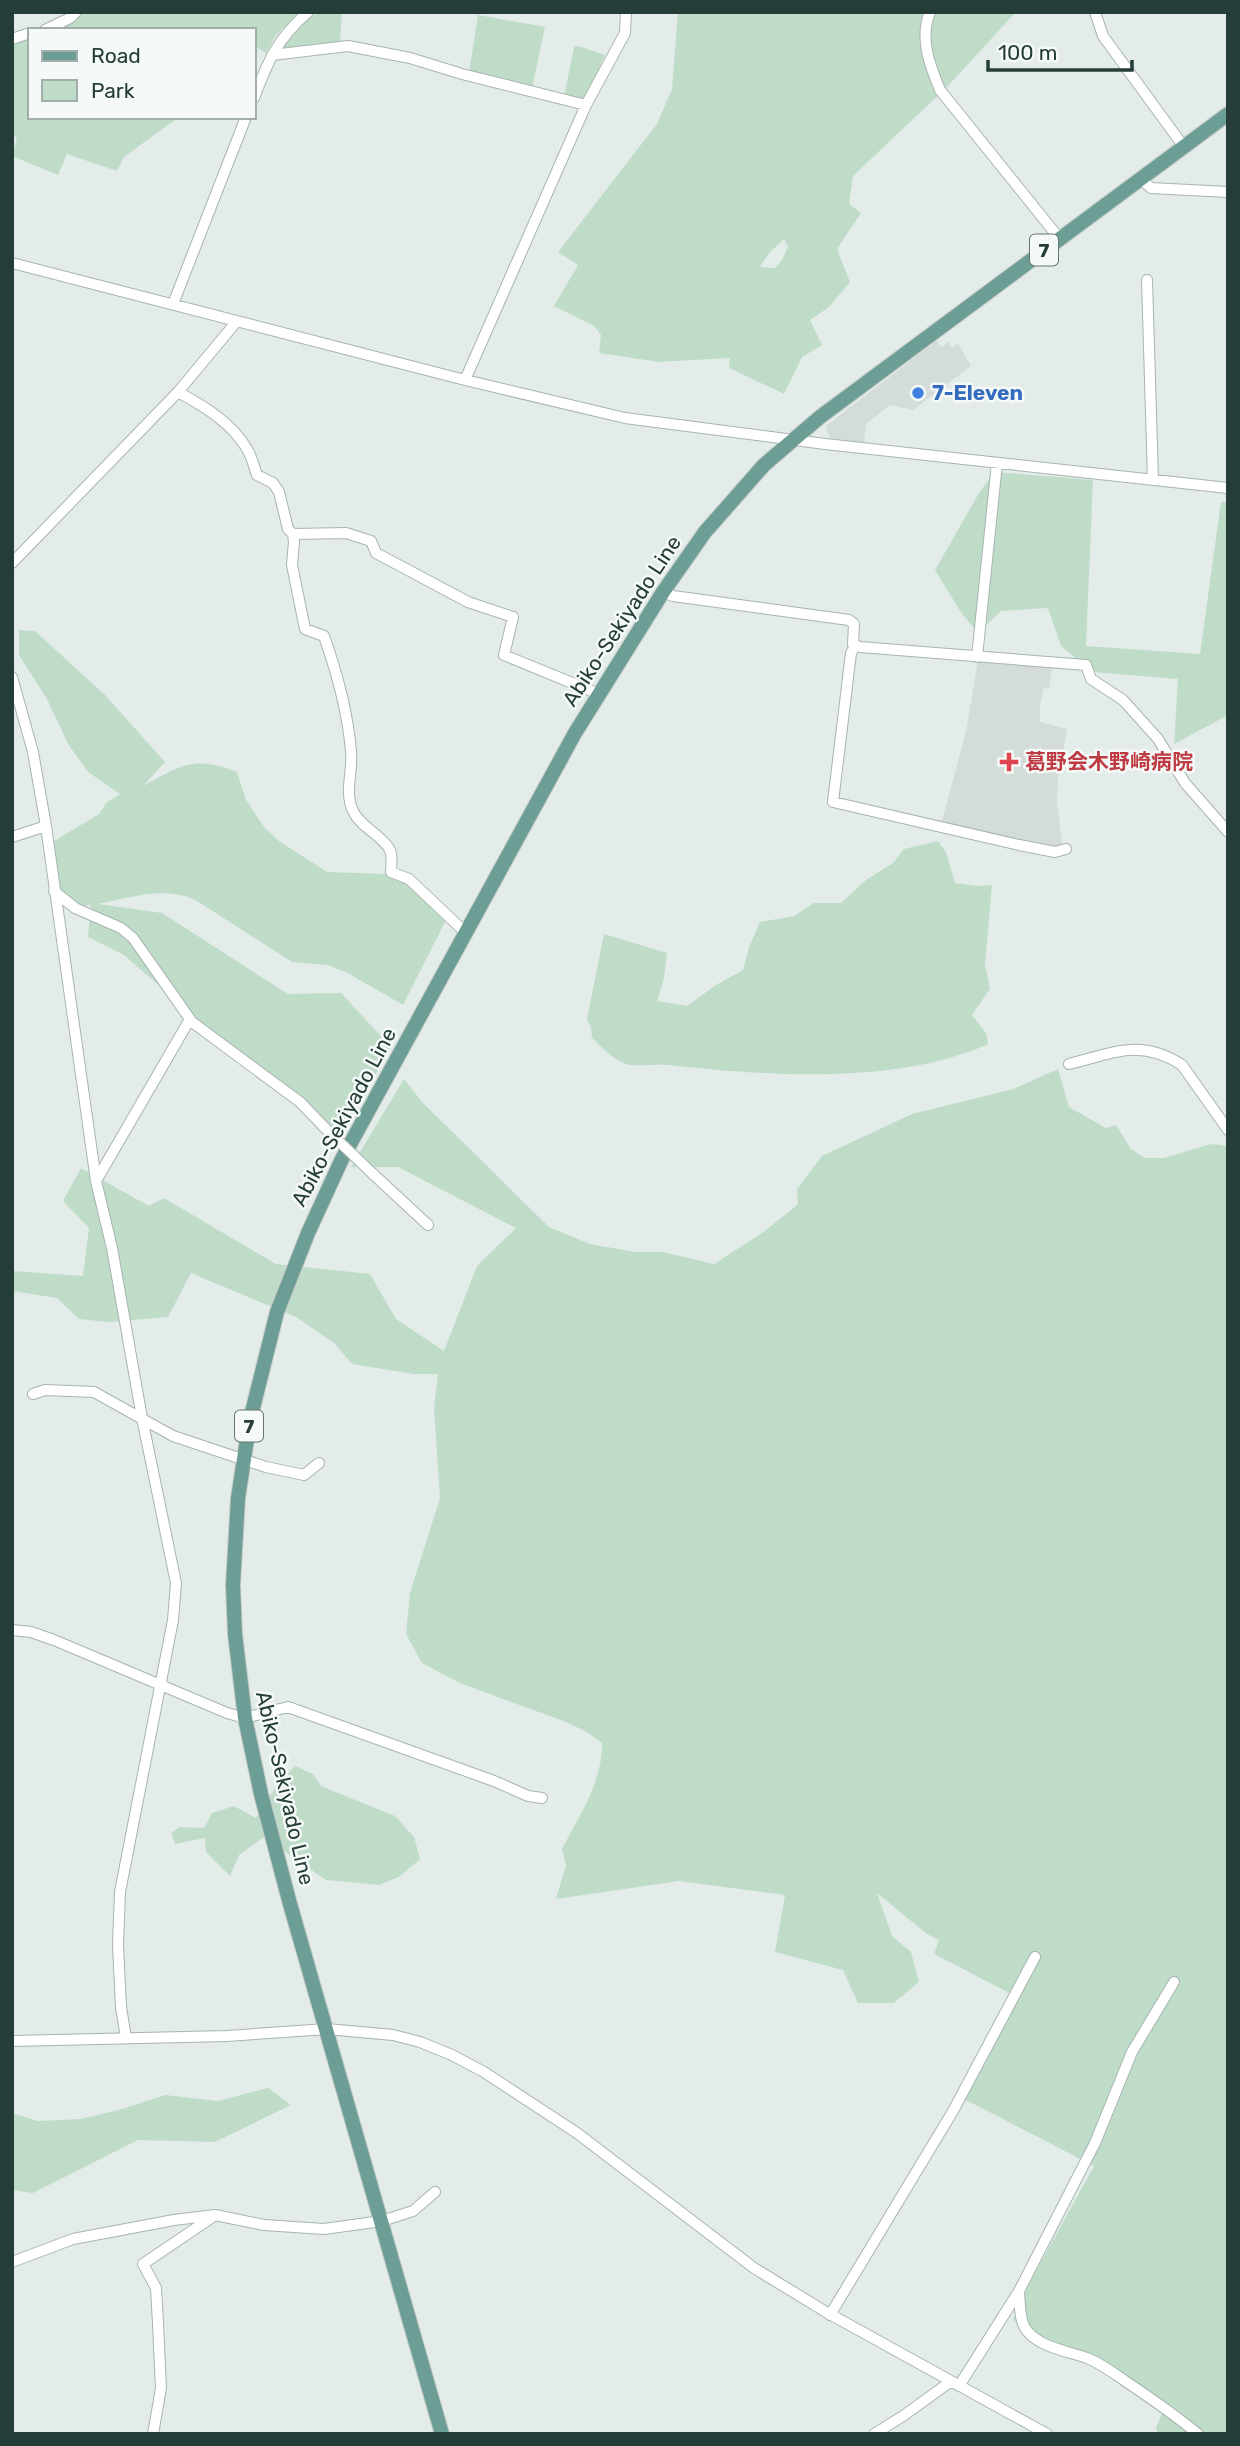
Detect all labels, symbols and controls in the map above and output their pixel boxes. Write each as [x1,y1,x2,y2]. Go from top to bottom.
legend [28,28,256,119]
scale bar [988,28,1132,72]
text: 100 m [998,40,1057,65]
text: Road [91,43,141,68]
text: Park [91,78,135,103]
road number: 7 [1030,234,1058,266]
place label: 7-Eleven [932,380,1023,405]
marker: 7-Eleven [910,385,926,401]
street label: Abiko-Sekiyado Line [557,531,686,711]
place label: 葛野会木野崎病院 [1025,749,1193,774]
marker: 葛野会木野崎病院 [999,752,1019,772]
street label: Abiko-Sekiyado Line [286,1023,401,1210]
road number: 7 [235,1410,263,1442]
street label: Abiko-Sekiyado Line [251,1688,320,1887]

